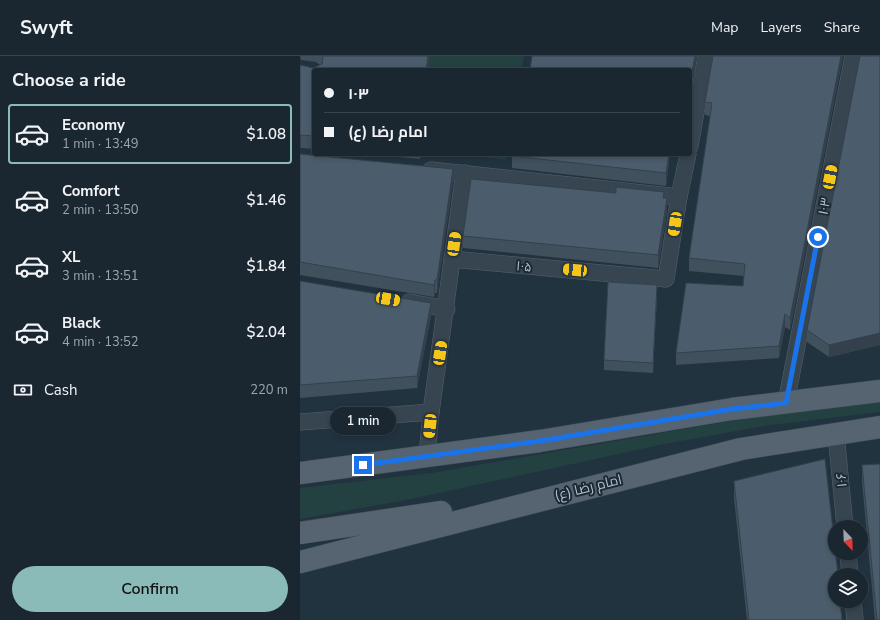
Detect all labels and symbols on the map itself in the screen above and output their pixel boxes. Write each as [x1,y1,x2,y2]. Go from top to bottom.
car [822,164,838,190]
street label: ۱۰۳ [814,196,835,216]
car [667,211,683,237]
route start [809,228,827,246]
car [446,231,462,257]
street label: ۱۰۵ [515,256,532,277]
car [563,263,587,277]
car [375,291,401,307]
car [432,340,448,366]
callout: 1 min [330,407,396,435]
car [423,413,437,439]
route end [354,456,372,474]
street label: امام رضا (ع) [552,470,624,505]
street label: ۱۰۶ [831,472,852,488]
north arrow [828,520,868,560]

